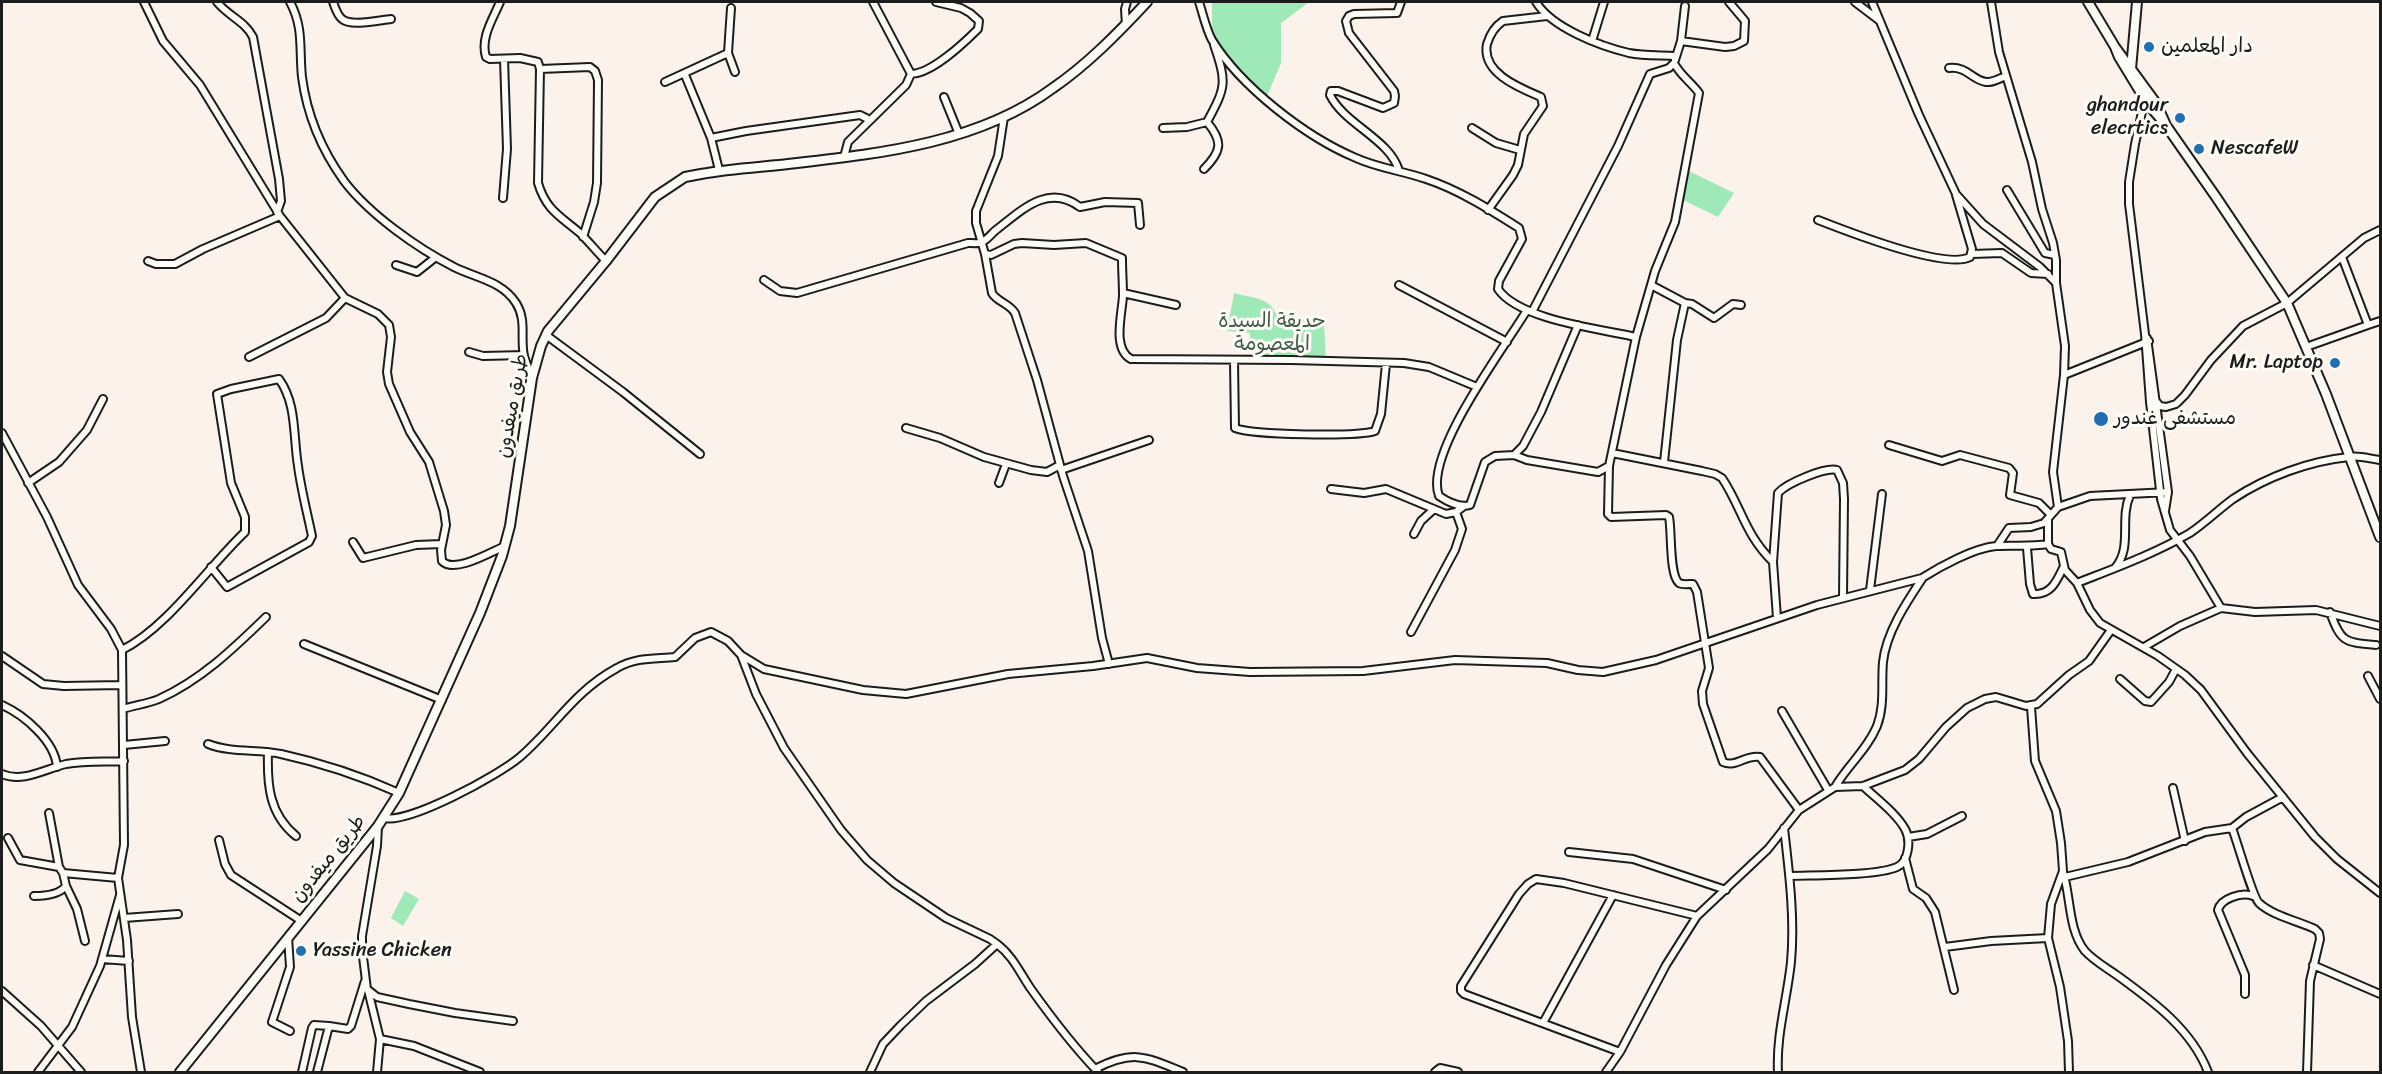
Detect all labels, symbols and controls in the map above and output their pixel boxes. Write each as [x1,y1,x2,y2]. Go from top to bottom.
place label: دار المعلمين [2161,35,2253,59]
marker: دار المعلمين [2142,40,2156,54]
place label: ghandour elecrtics [2087,94,2168,141]
marker: ghandour elecrtics [2173,111,2187,125]
place label: NescafeW [2211,137,2298,161]
marker: NescafeW [2192,142,2206,156]
park label: حديقة السيدة المعصومة [1218,310,1326,357]
place label: Mr. Laptop [2230,351,2323,375]
street label: طريق ميفدون [492,352,534,460]
marker: Mr. Laptop [2328,356,2342,370]
place label: مستشفى غندور [2114,407,2236,431]
marker: مستشفى غندور [2092,410,2110,428]
street label: طريق ميفدون [286,810,372,908]
place label: Yassine Chicken [313,939,452,963]
marker: Yassine Chicken [294,944,308,958]

